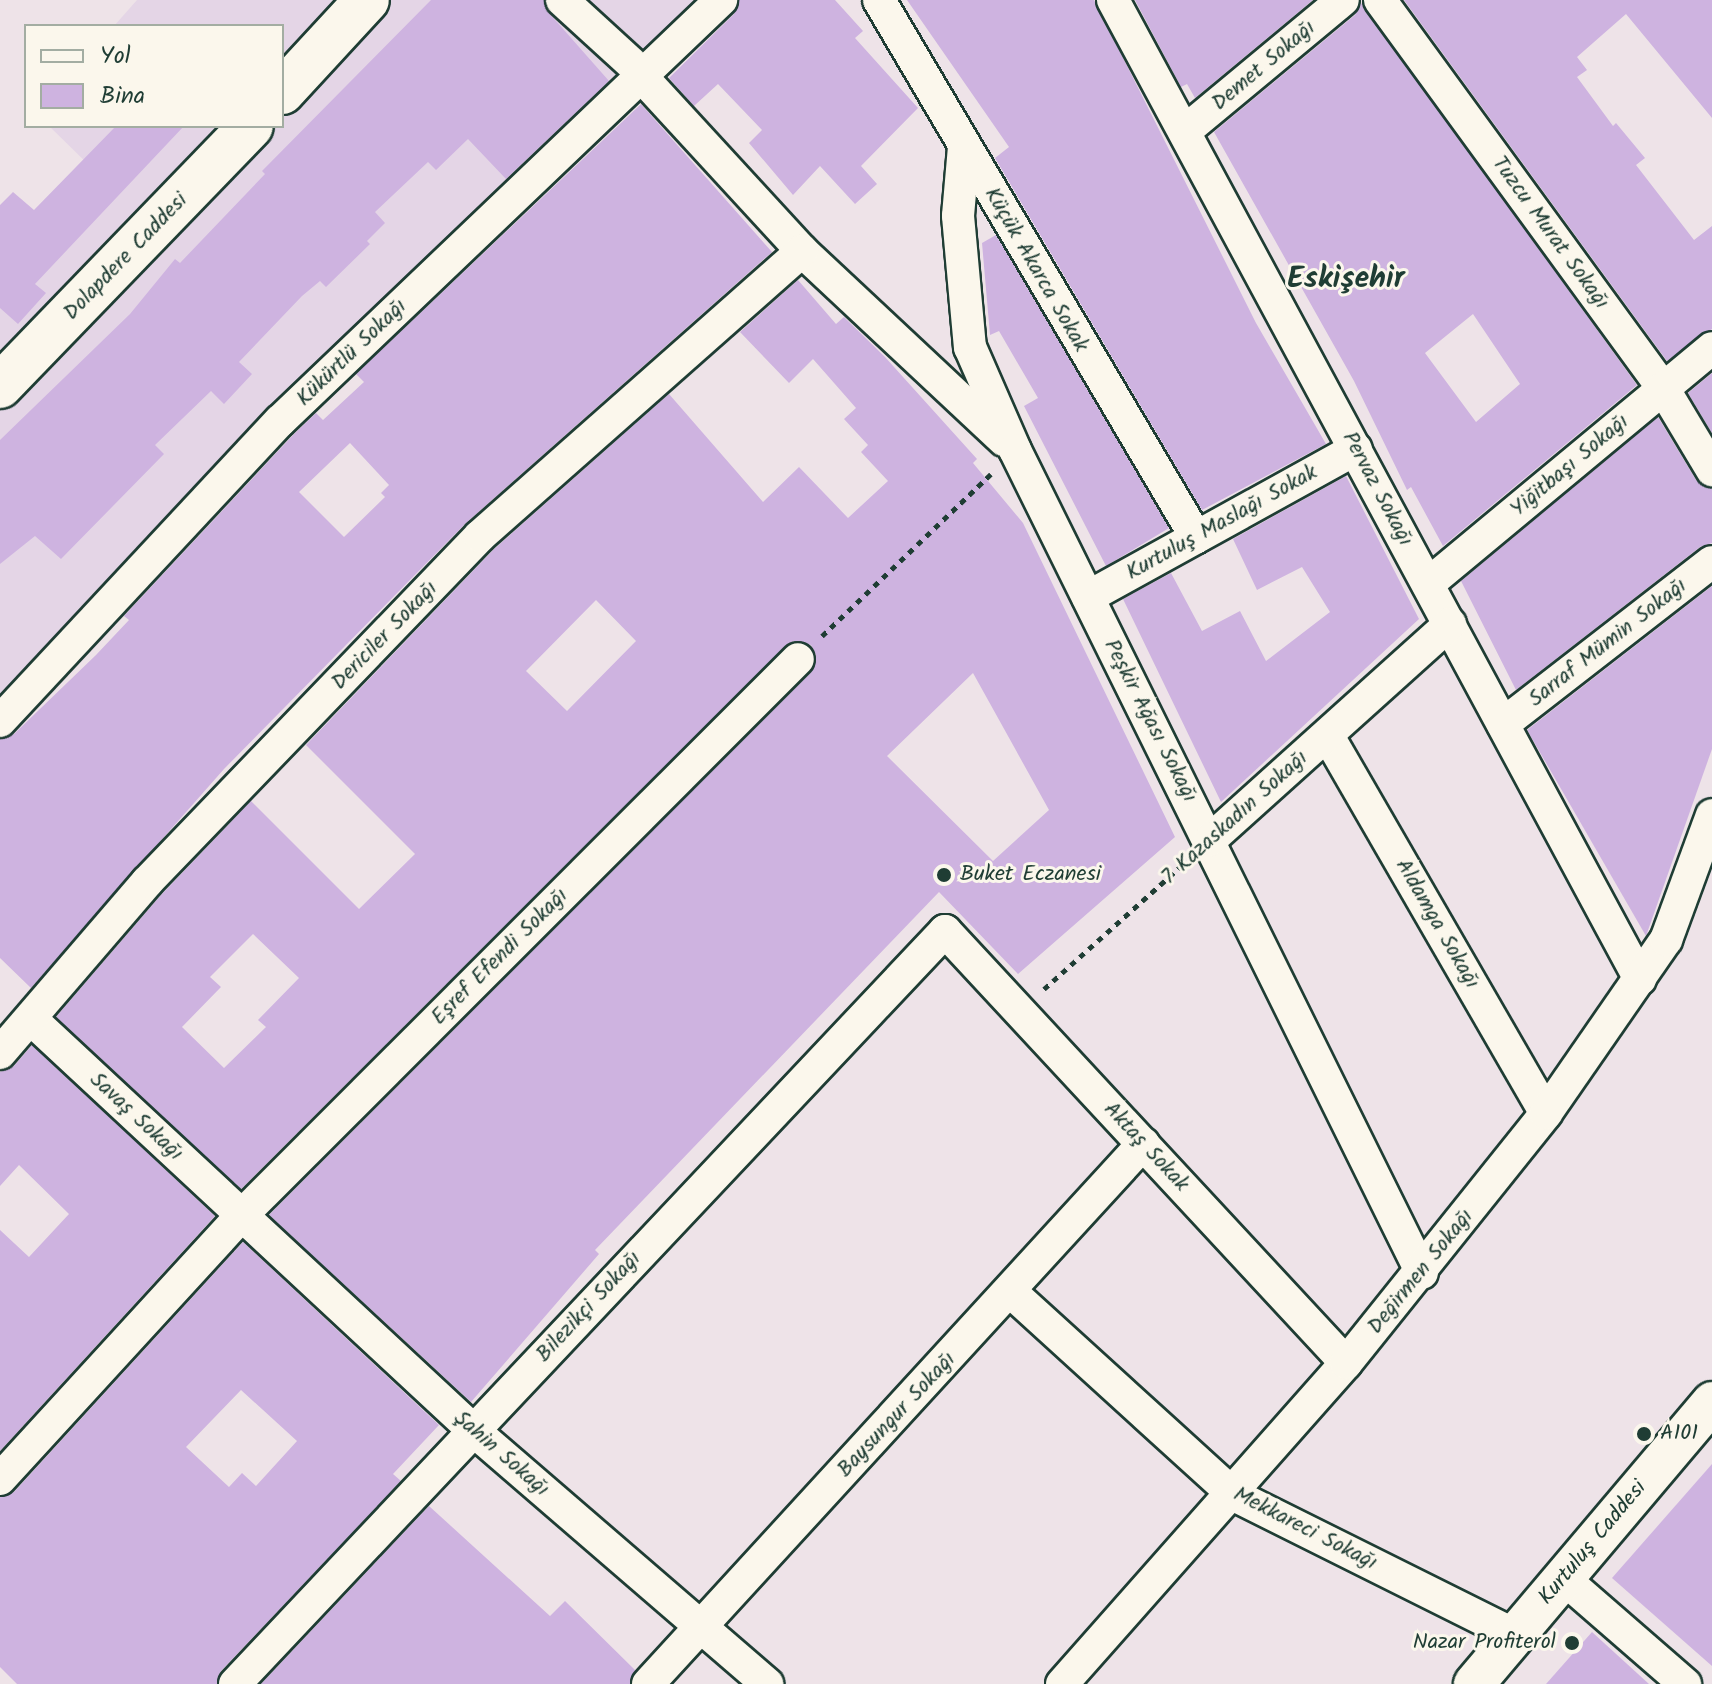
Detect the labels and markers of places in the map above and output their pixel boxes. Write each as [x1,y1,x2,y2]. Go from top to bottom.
place label: Buket Eczanesi [960,862,1101,888]
marker: Buket Eczanesi [935,866,953,884]
place label: A101 [1660,1421,1698,1447]
marker: A101 [1635,1425,1653,1443]
place label: Nazar Profiterol [1413,1630,1556,1656]
marker: Nazar Profiterol [1563,1634,1581,1652]

